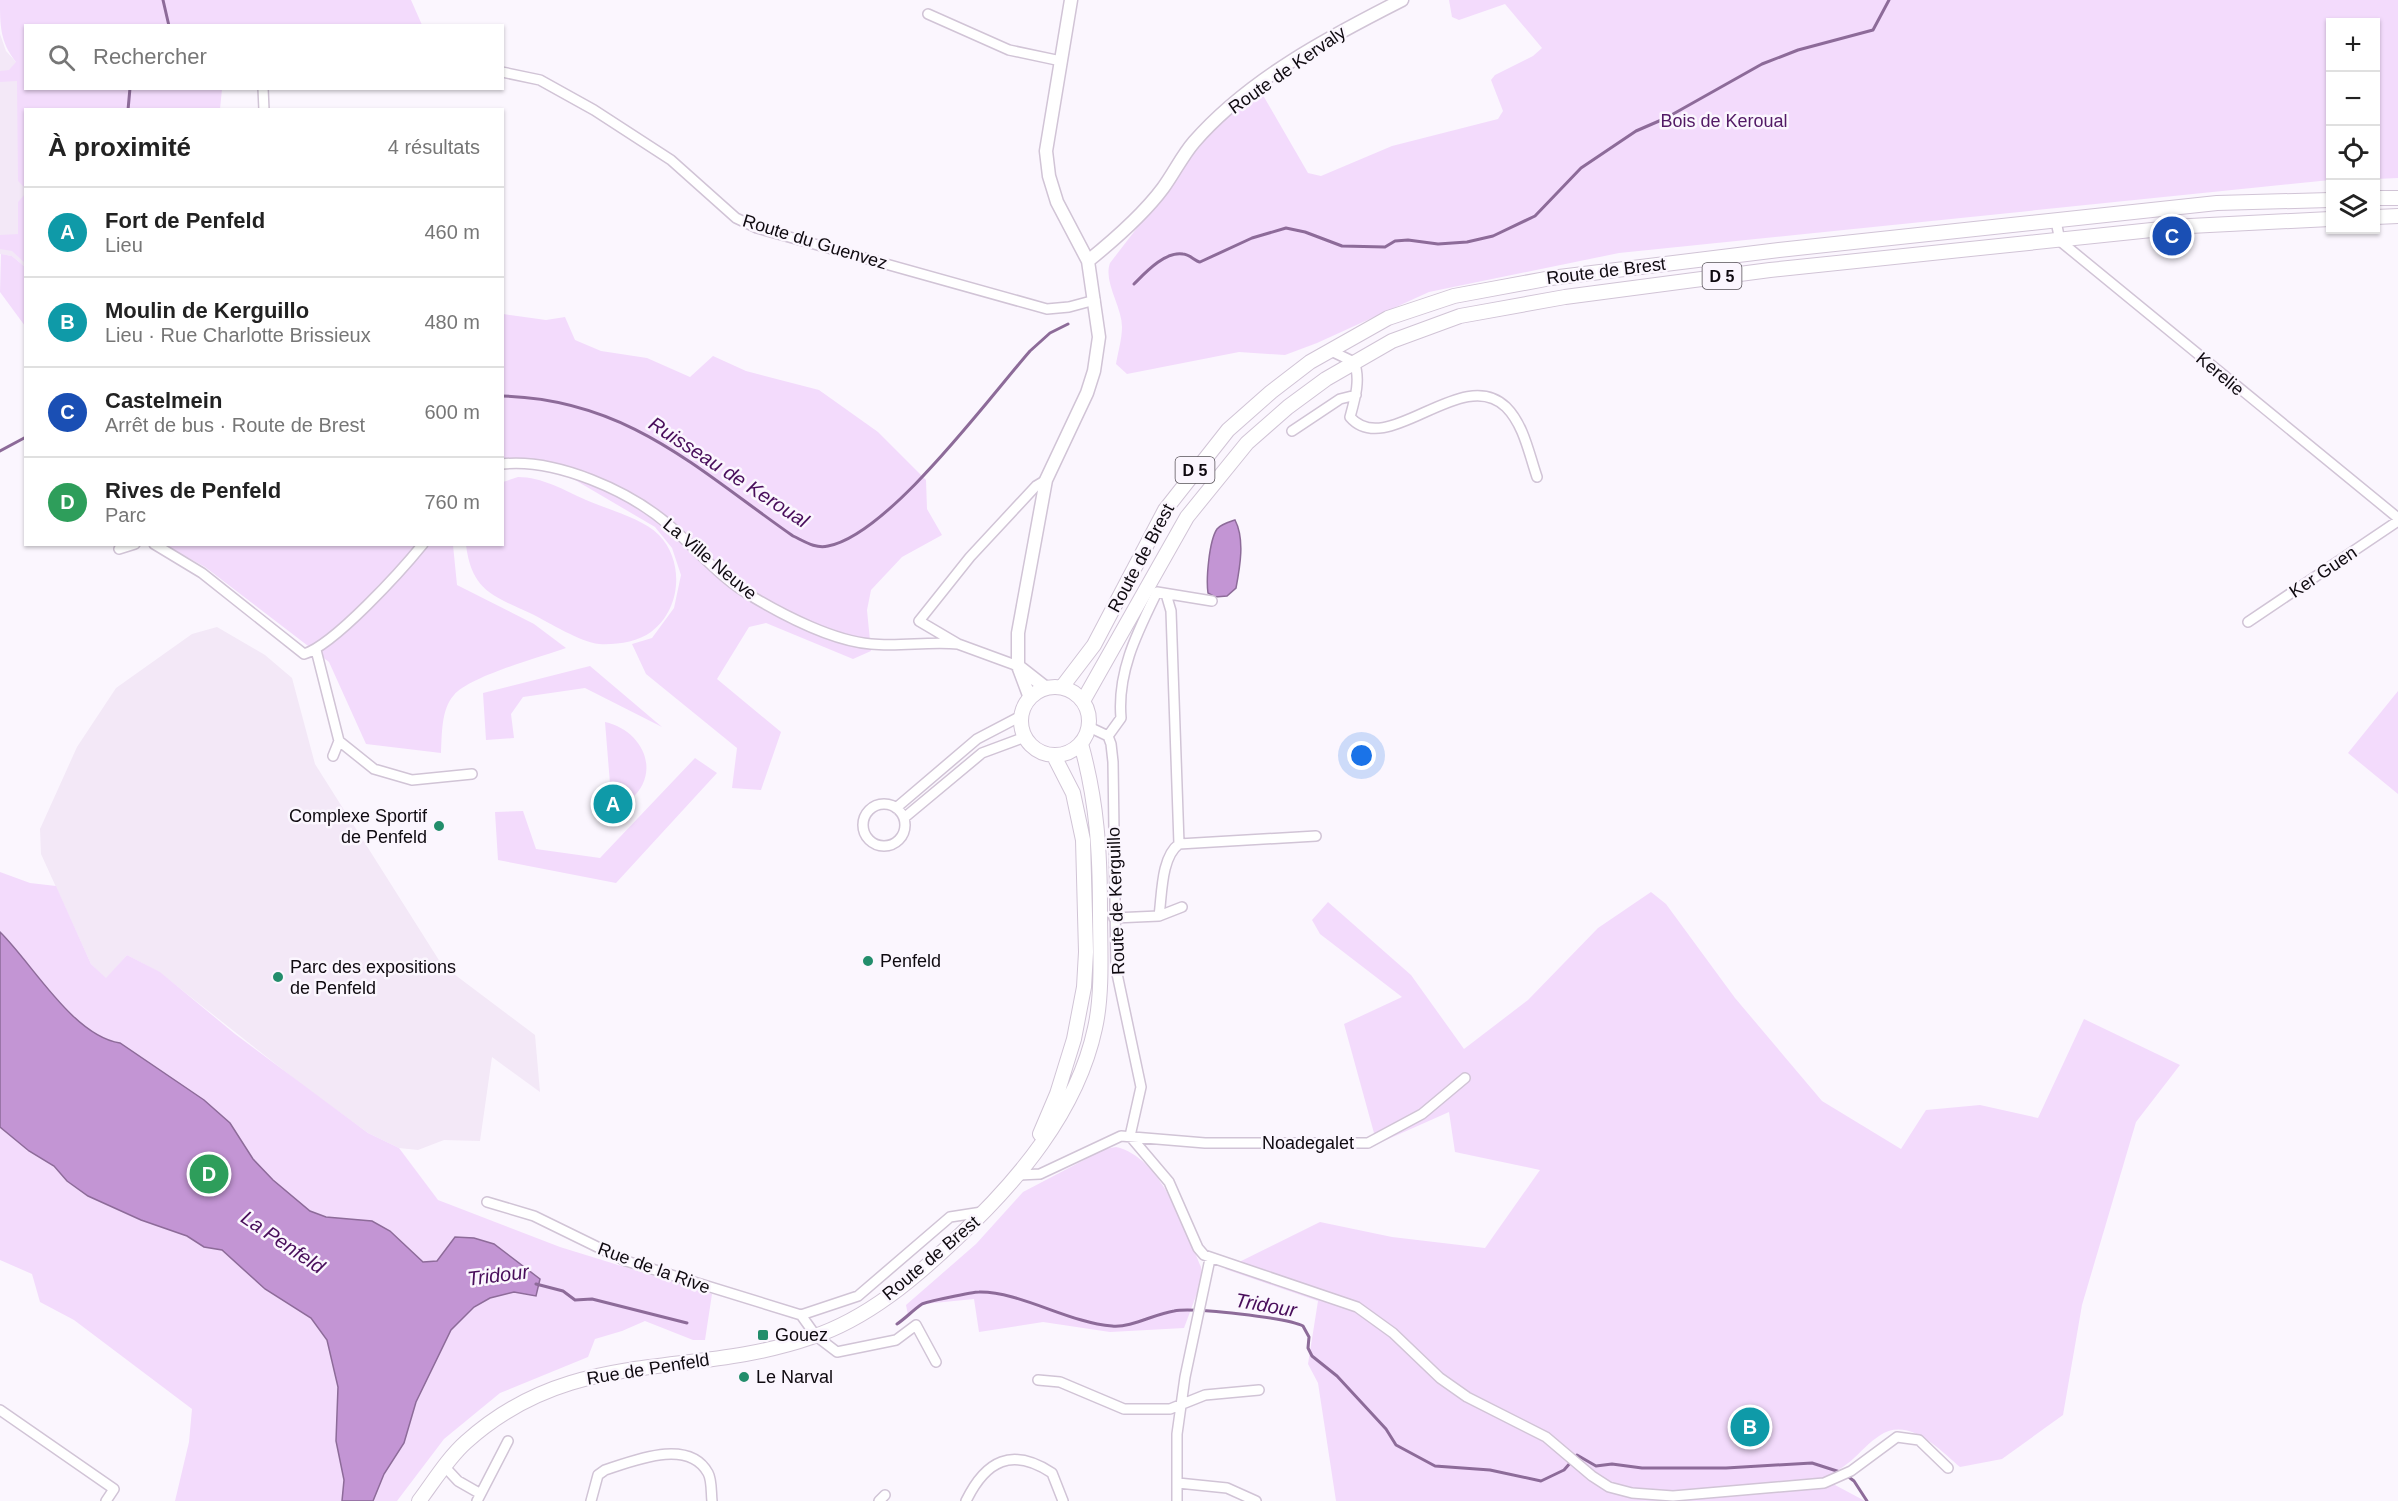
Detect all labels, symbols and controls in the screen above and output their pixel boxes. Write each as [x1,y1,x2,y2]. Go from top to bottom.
map controls [2326,18,2380,234]
button: + [2326,18,2380,72]
street label: Route de Kervaly [1225,22,1349,118]
search box [24,24,504,90]
icon: search [45,41,78,74]
text: Rechercher [93,44,207,69]
button: − [2326,72,2380,126]
park label: Bois de Keroual [1660,111,1788,131]
button: locate [2326,126,2380,180]
text: À proximité [48,132,191,162]
text: 4 résultats [388,136,480,158]
button: layers [2326,180,2380,234]
text: Fort de Penfeld [105,208,265,233]
street label: Route du Guenvez [740,210,890,274]
pin: C [2152,214,2192,258]
text: A [60,221,75,243]
text: 460 m [424,221,480,243]
text: Lieu [105,234,143,256]
street label: Route de Brest [1545,254,1667,288]
road number: D 5 [1702,263,1742,289]
text: Moulin de Kerguillo [105,298,309,323]
text: B [60,311,75,333]
text: 480 m [424,311,480,333]
text: Lieu · Rue Charlotte Brissieux [105,324,371,346]
street label: Kerelie [2192,348,2248,400]
text: Castelmein [105,388,222,413]
text: C [60,401,75,423]
text: 600 m [424,401,480,423]
water label: Ruisseau de Keroual [645,412,813,532]
text: Arrêt de bus · Route de Brest [105,414,365,436]
road number: D 5 [1176,457,1214,483]
text: Rives de Penfeld [105,478,281,503]
text: D [60,491,75,513]
text: 760 m [424,491,480,513]
street label: Route de Brest [1104,500,1178,616]
text: Parc [105,504,146,526]
street label: La Ville Neuve [659,514,761,604]
street label: Ker Guen [2285,542,2361,602]
your location [1347,741,1376,770]
pin: A [594,782,632,826]
place label: Complexe Sportif de Penfeld [289,806,428,847]
marker: Complexe Sportif de Penfeld [432,819,446,833]
street label: Route de Kerguillo [1103,827,1129,975]
place label: Penfeld [880,951,941,971]
marker: Penfeld [861,954,875,968]
place label: Parc des expositions de Penfeld [290,957,456,998]
marker: Parc des expositions de Penfeld [271,970,285,984]
street label: Noadegalet [1262,1133,1354,1153]
pin: D [190,1152,228,1196]
water label: La Penfeld [237,1206,330,1278]
street label: Route de Brest [879,1212,983,1304]
street label: Rue de la Rive [595,1238,713,1298]
water label: Tridour [466,1260,531,1290]
water label: Tridour [1234,1289,1300,1321]
place label: Gouez [775,1325,828,1345]
marker: Gouez [756,1328,770,1342]
street label: Rue de Penfeld [585,1349,711,1389]
place label: Le Narval [756,1367,833,1387]
marker: Le Narval [737,1370,751,1384]
pin: B [1730,1404,1770,1450]

